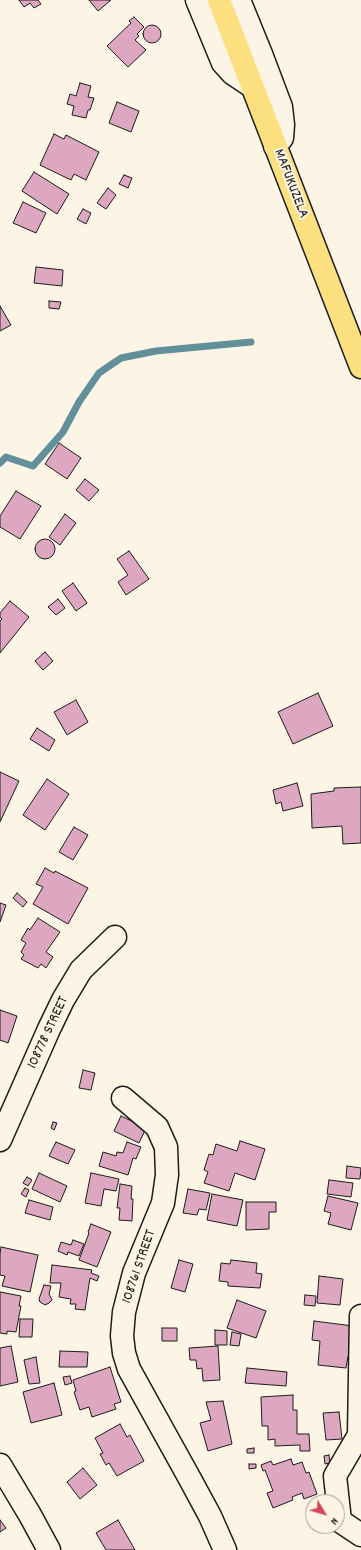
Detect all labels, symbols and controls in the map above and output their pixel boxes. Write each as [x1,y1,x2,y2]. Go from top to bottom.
street label: MAFUKUZELA [269,147,311,221]
street label: 108778 STREET [24,994,74,1072]
street label: 108761 STREET [119,1228,161,1306]
north arrow [305,1494,345,1534]
text: N [326,1514,342,1528]

